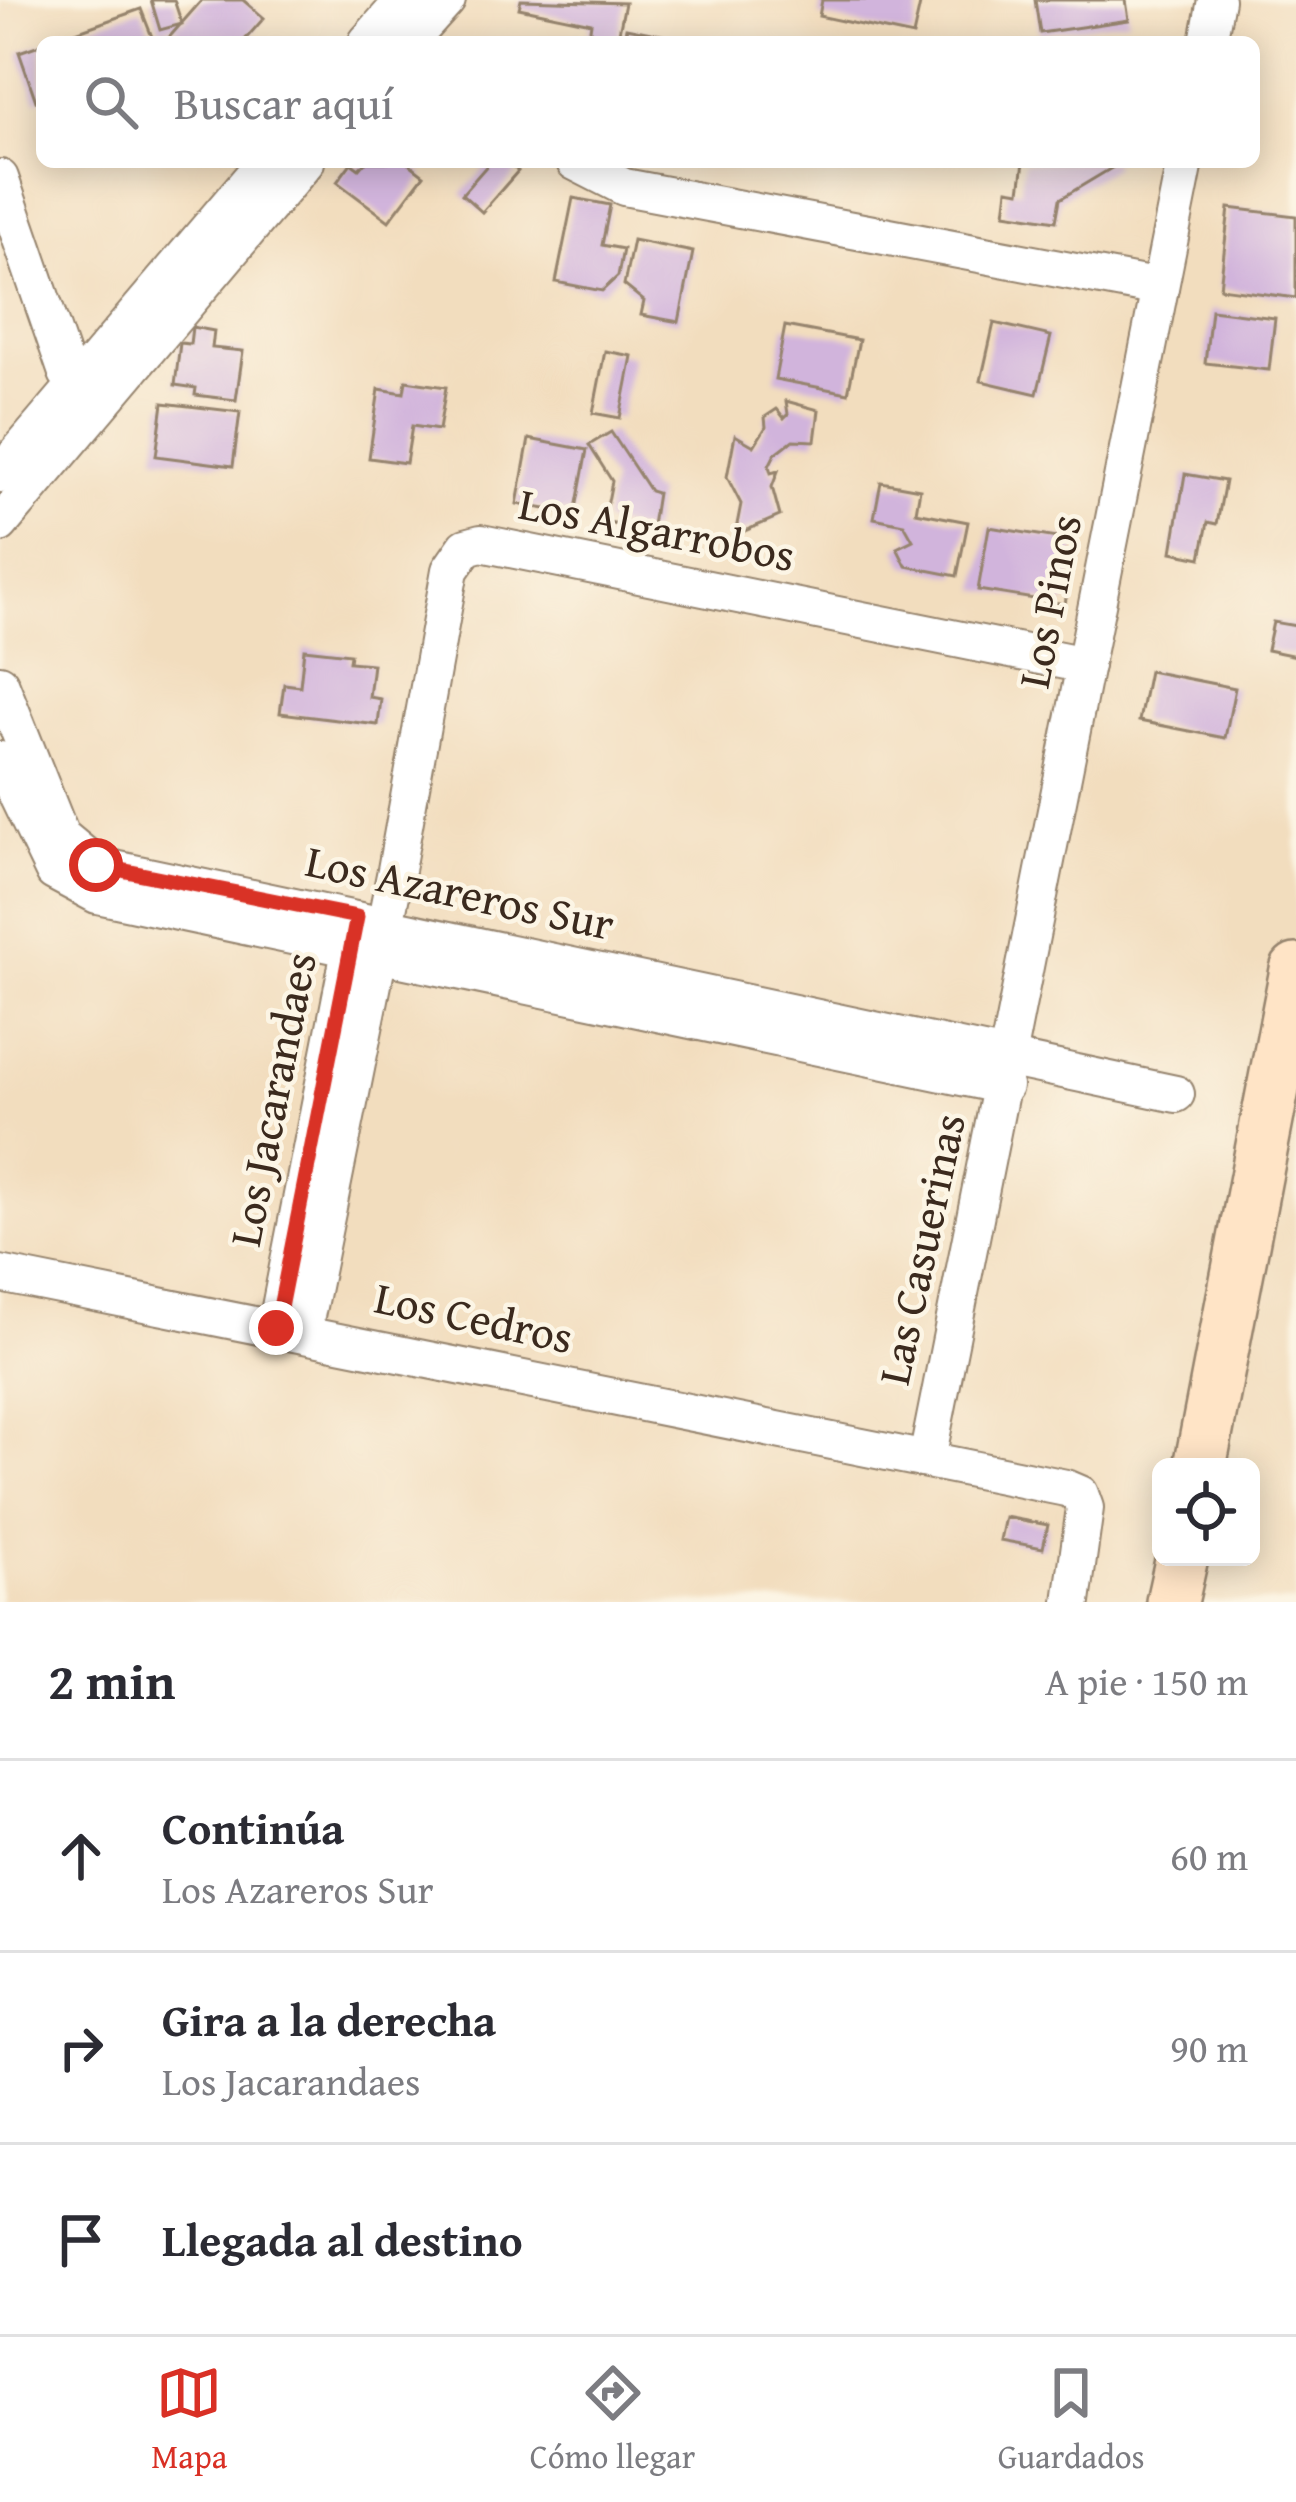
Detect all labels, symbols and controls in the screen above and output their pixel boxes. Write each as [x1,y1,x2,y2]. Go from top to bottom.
search box [36,36,1260,168]
icon: search [78,69,144,135]
text: Buscar aquí [174,70,393,135]
street label: Los Algarrobos [514,470,801,587]
street label: Los Pinos [1000,509,1097,693]
street label: Los Azareros Sur [300,827,620,956]
route start [69,838,123,892]
street label: Los Jacarandaes [211,946,332,1251]
street label: Las Casuerinas [860,1107,981,1390]
street label: Los Cedros [369,1264,579,1369]
route end [249,1301,303,1355]
map controls [1152,1458,1260,1566]
button: locate [1152,1458,1260,1566]
text: 2 min [48,1643,175,1718]
text: A pie · 150 m [1045,1652,1248,1709]
text: Continúa [162,1795,344,1860]
icon: ahead [48,1823,114,1889]
text: 60 m [1170,1827,1248,1884]
text: Los Azareros Sur [162,1860,434,1917]
text: Gira a la derecha [162,1987,496,2052]
icon: right [48,2015,114,2081]
text: 90 m [1170,2019,1248,2076]
text: Los Jacarandaes [162,2052,420,2109]
icon: arrive [48,2207,114,2273]
text: Llegada al destino [162,2207,523,2272]
tab: Mapa [151,2360,227,2480]
tab: Cómo llegar [530,2360,695,2480]
tab: Guardados [998,2360,1145,2480]

